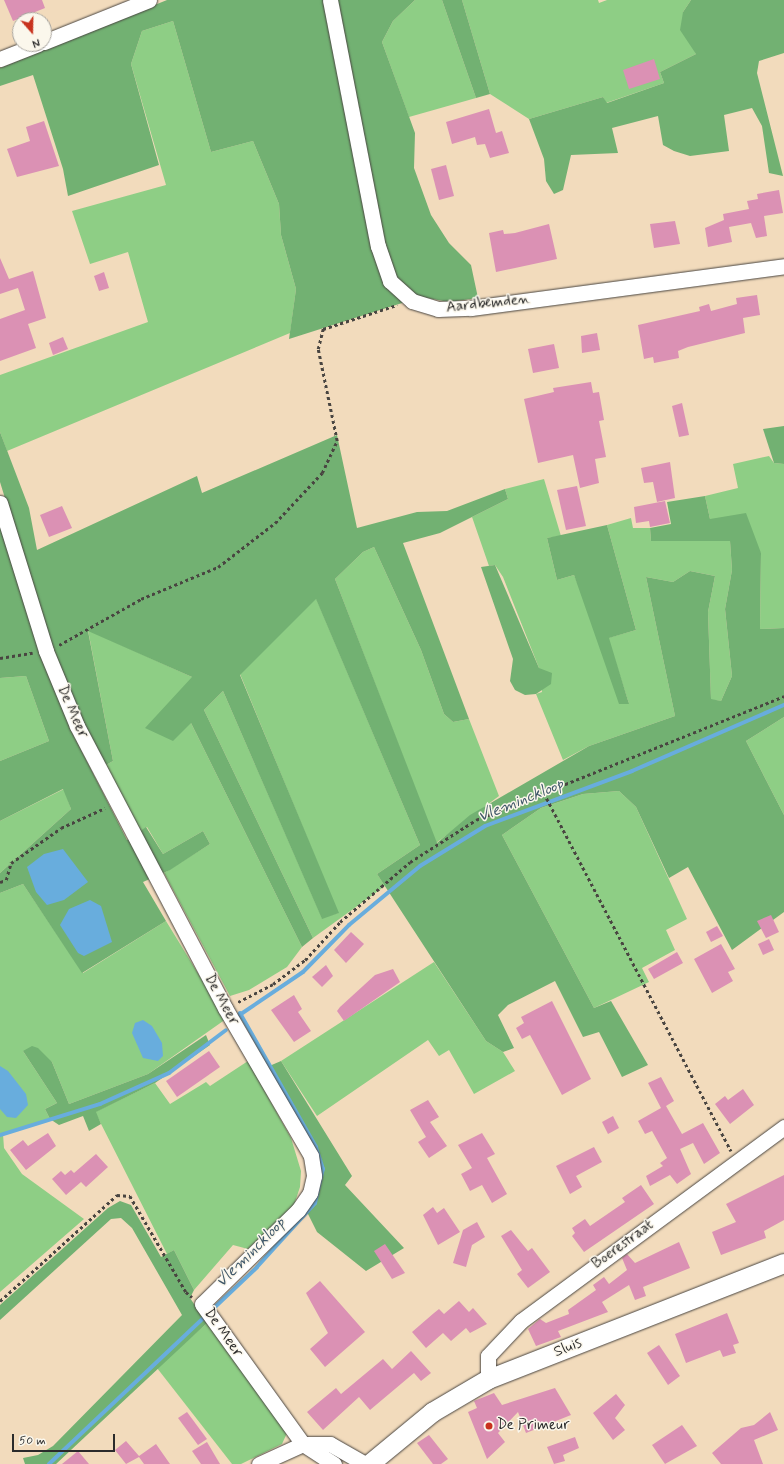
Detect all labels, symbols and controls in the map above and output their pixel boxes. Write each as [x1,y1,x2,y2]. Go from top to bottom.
north arrow [12,12,52,52]
text: N [30,35,42,50]
street label: Aardbemden [445,291,531,317]
street label: De Meer [53,683,91,741]
water label: Vleminckloop [475,775,567,827]
street label: De Meer [200,972,242,1028]
water label: Vleminckloop [212,1214,290,1292]
street label: Boerestraat [589,1217,657,1273]
street label: De Meer [200,1306,246,1360]
street label: Sluis [551,1334,585,1362]
place label: De Primeur [497,1417,575,1435]
marker: De Primeur [484,1421,494,1431]
scale bar [14,1426,117,1452]
text: 50 m [19,1433,46,1449]

